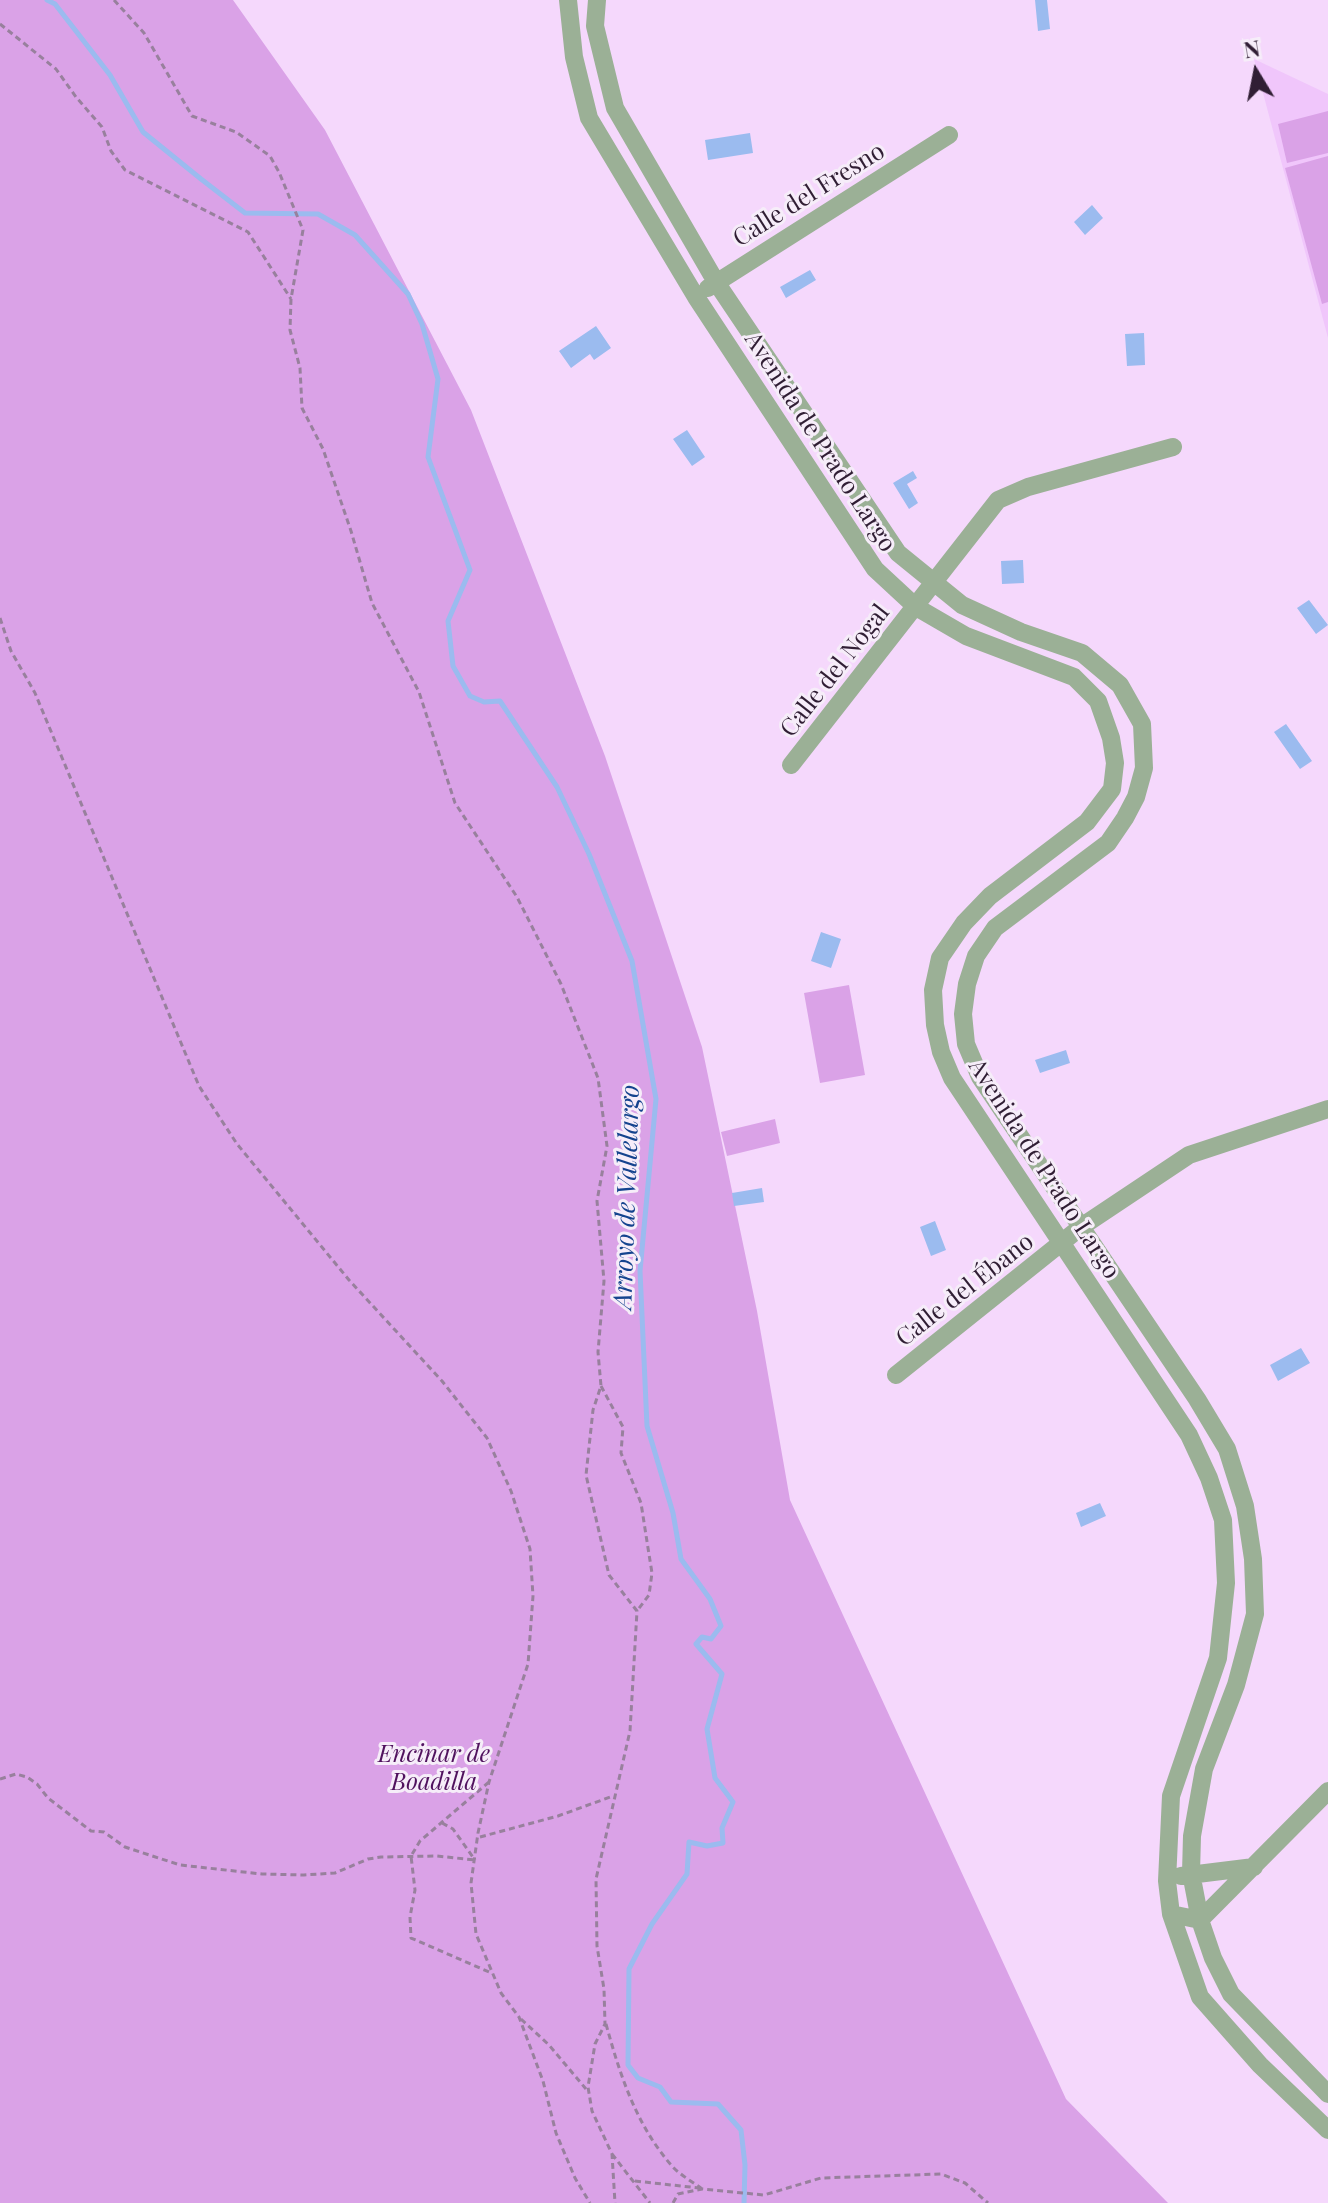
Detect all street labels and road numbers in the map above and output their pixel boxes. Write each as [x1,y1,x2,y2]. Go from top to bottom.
street label: Calle del Fresno [728,137,890,253]
street label: Avenida de Prado Largo [738,327,902,557]
street label: Calle del Nogal [774,599,896,743]
street label: Avenida de Prado Largo [962,1054,1126,1284]
street label: Calle del Ébano [891,1227,1039,1353]

